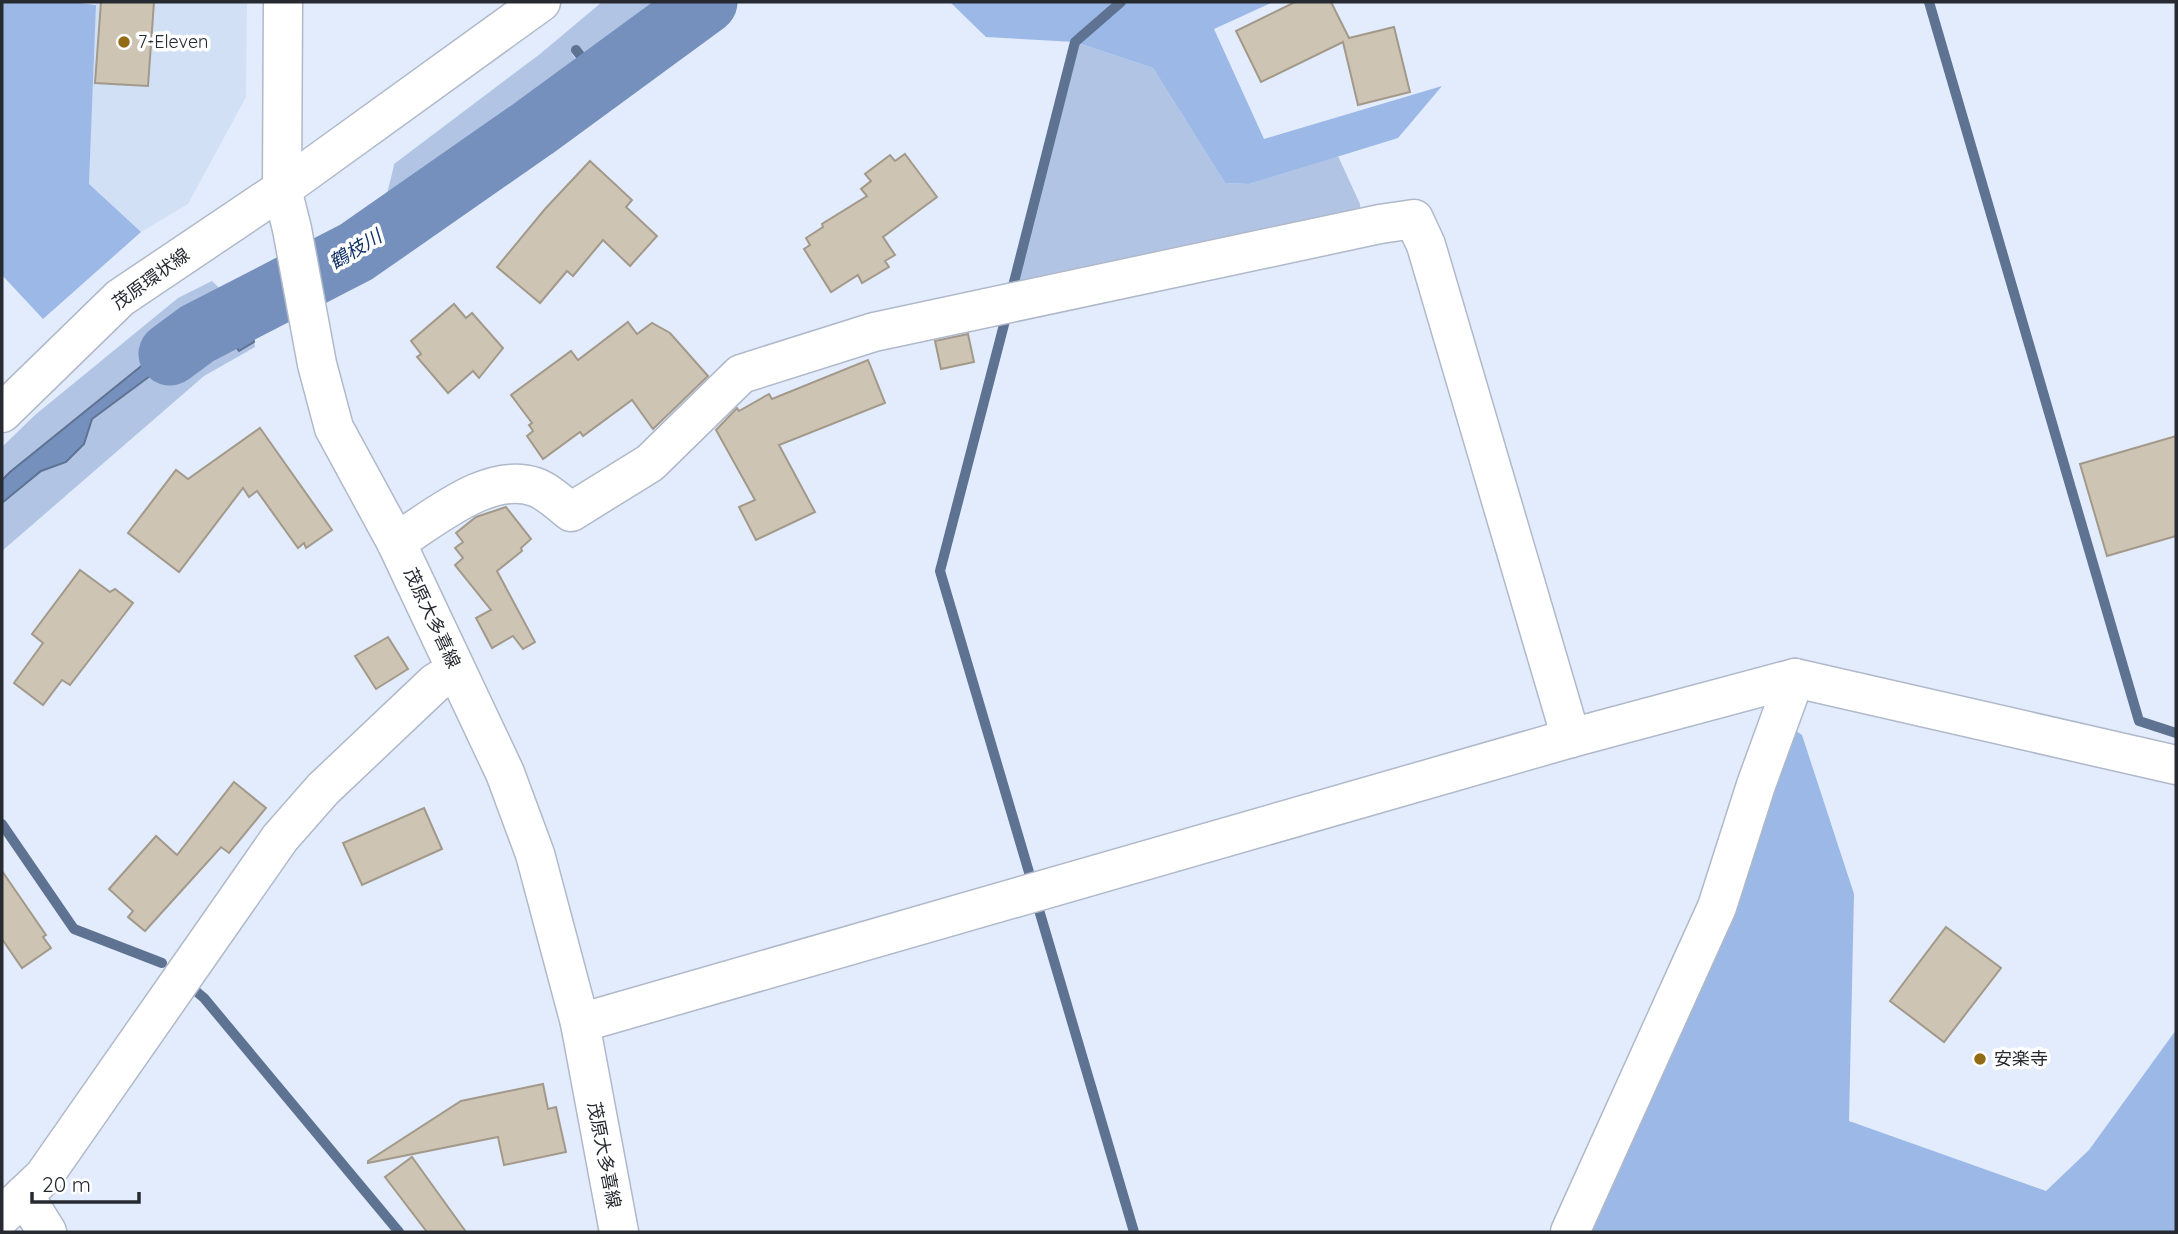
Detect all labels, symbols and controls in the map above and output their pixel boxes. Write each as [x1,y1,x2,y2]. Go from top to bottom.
place label: 7-Eleven [138,30,209,53]
marker: 7-Eleven [116,34,132,50]
water label: 鶴枝川 [324,223,387,274]
street label: 茂原環状線 [108,243,194,314]
street label: 茂原大多喜線 [399,564,466,672]
place label: 安楽寺 [1994,1047,2048,1070]
marker: 安楽寺 [1972,1051,1988,1067]
street label: 茂原大多喜線 [583,1100,626,1210]
scale bar [32,1160,138,1204]
text: 20 m [42,1171,91,1197]

